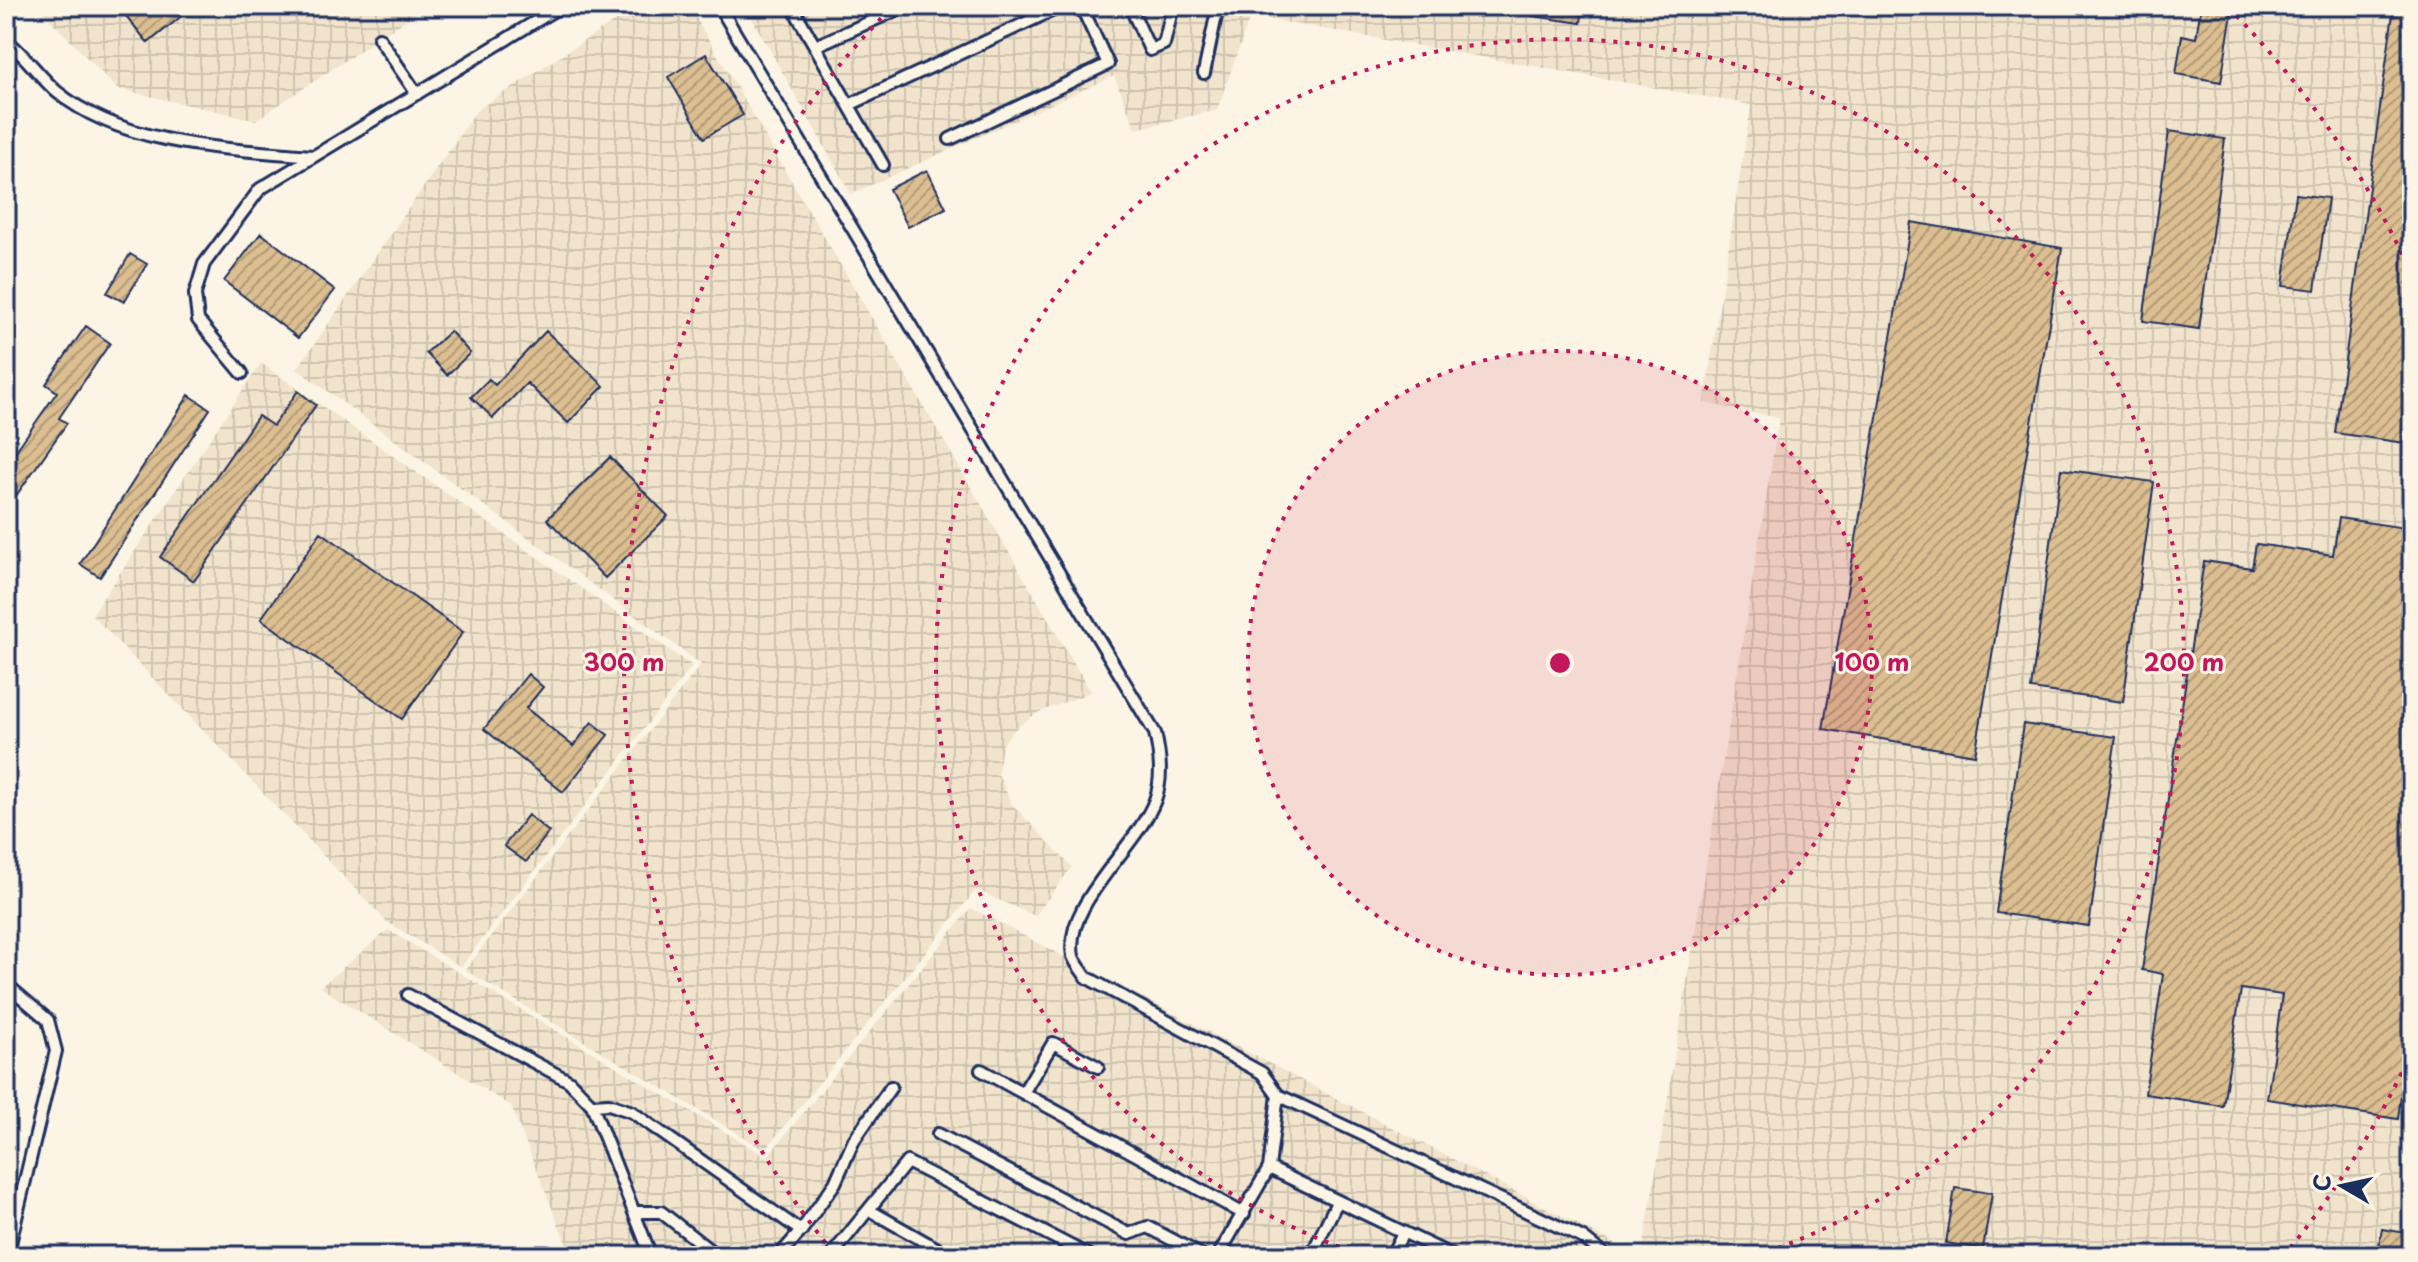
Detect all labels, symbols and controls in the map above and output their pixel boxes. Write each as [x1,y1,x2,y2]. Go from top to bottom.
text: 300 m [583,643,665,679]
text: 100 m [1835,643,1909,679]
text: 200 m [2144,643,2224,679]
centre of rings [1546,649,1574,677]
north arrow [2302,1146,2382,1226]
text: С [2303,1172,2338,1193]

